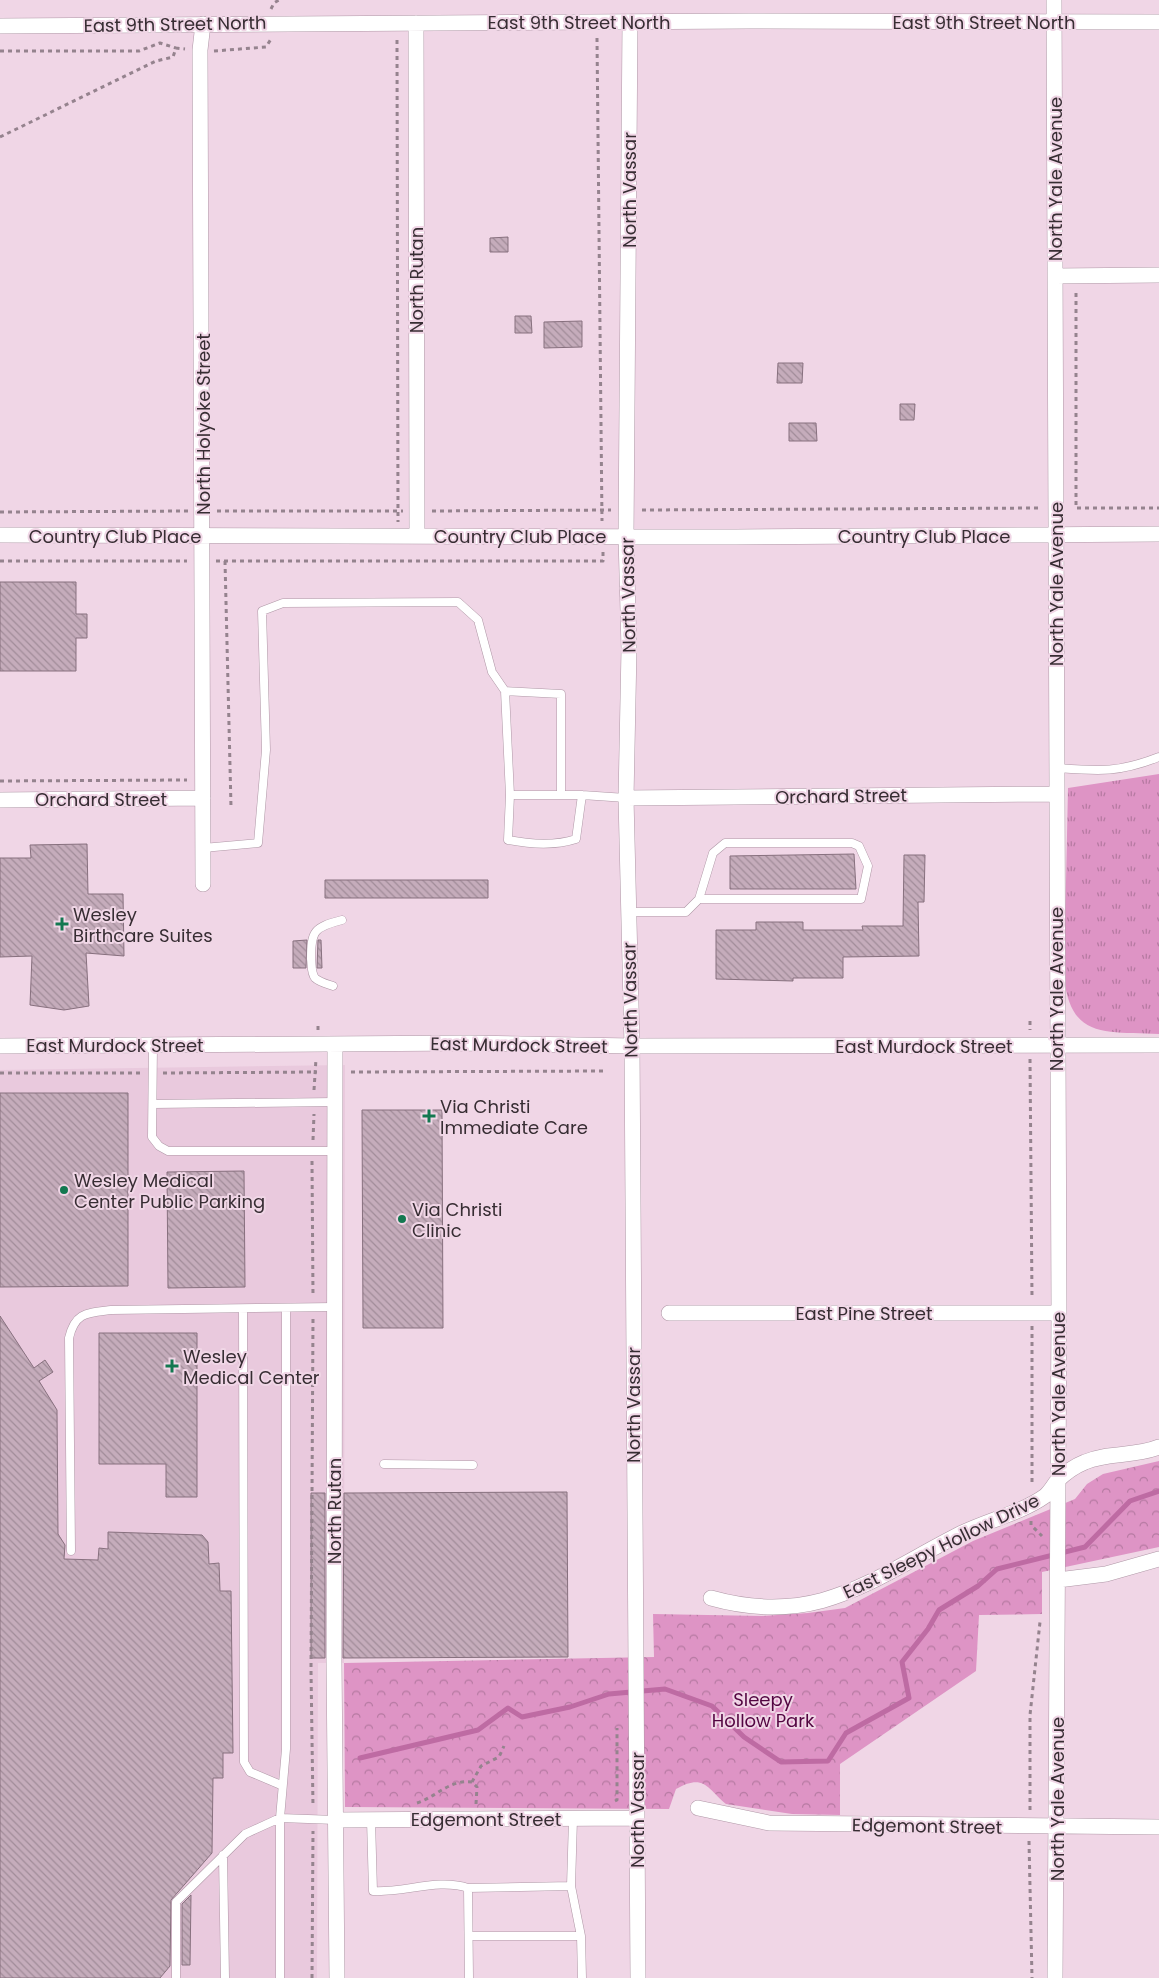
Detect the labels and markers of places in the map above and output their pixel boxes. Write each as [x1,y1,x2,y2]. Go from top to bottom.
place label: Wesley Birthcare Suites [73,902,213,948]
marker: Wesley Birthcare Suites [55,917,69,931]
place label: Via Christi Immediate Care [440,1094,588,1140]
marker: Via Christi Immediate Care [422,1109,436,1123]
place label: Wesley Medical Center Public Parking [74,1168,265,1214]
marker: Wesley Medical Center Public Parking [58,1184,70,1196]
place label: Via Christi Clinic [412,1197,503,1243]
marker: Via Christi Clinic [396,1213,408,1225]
place label: Wesley Medical Center [183,1344,320,1390]
marker: Wesley Medical Center [165,1359,179,1373]

